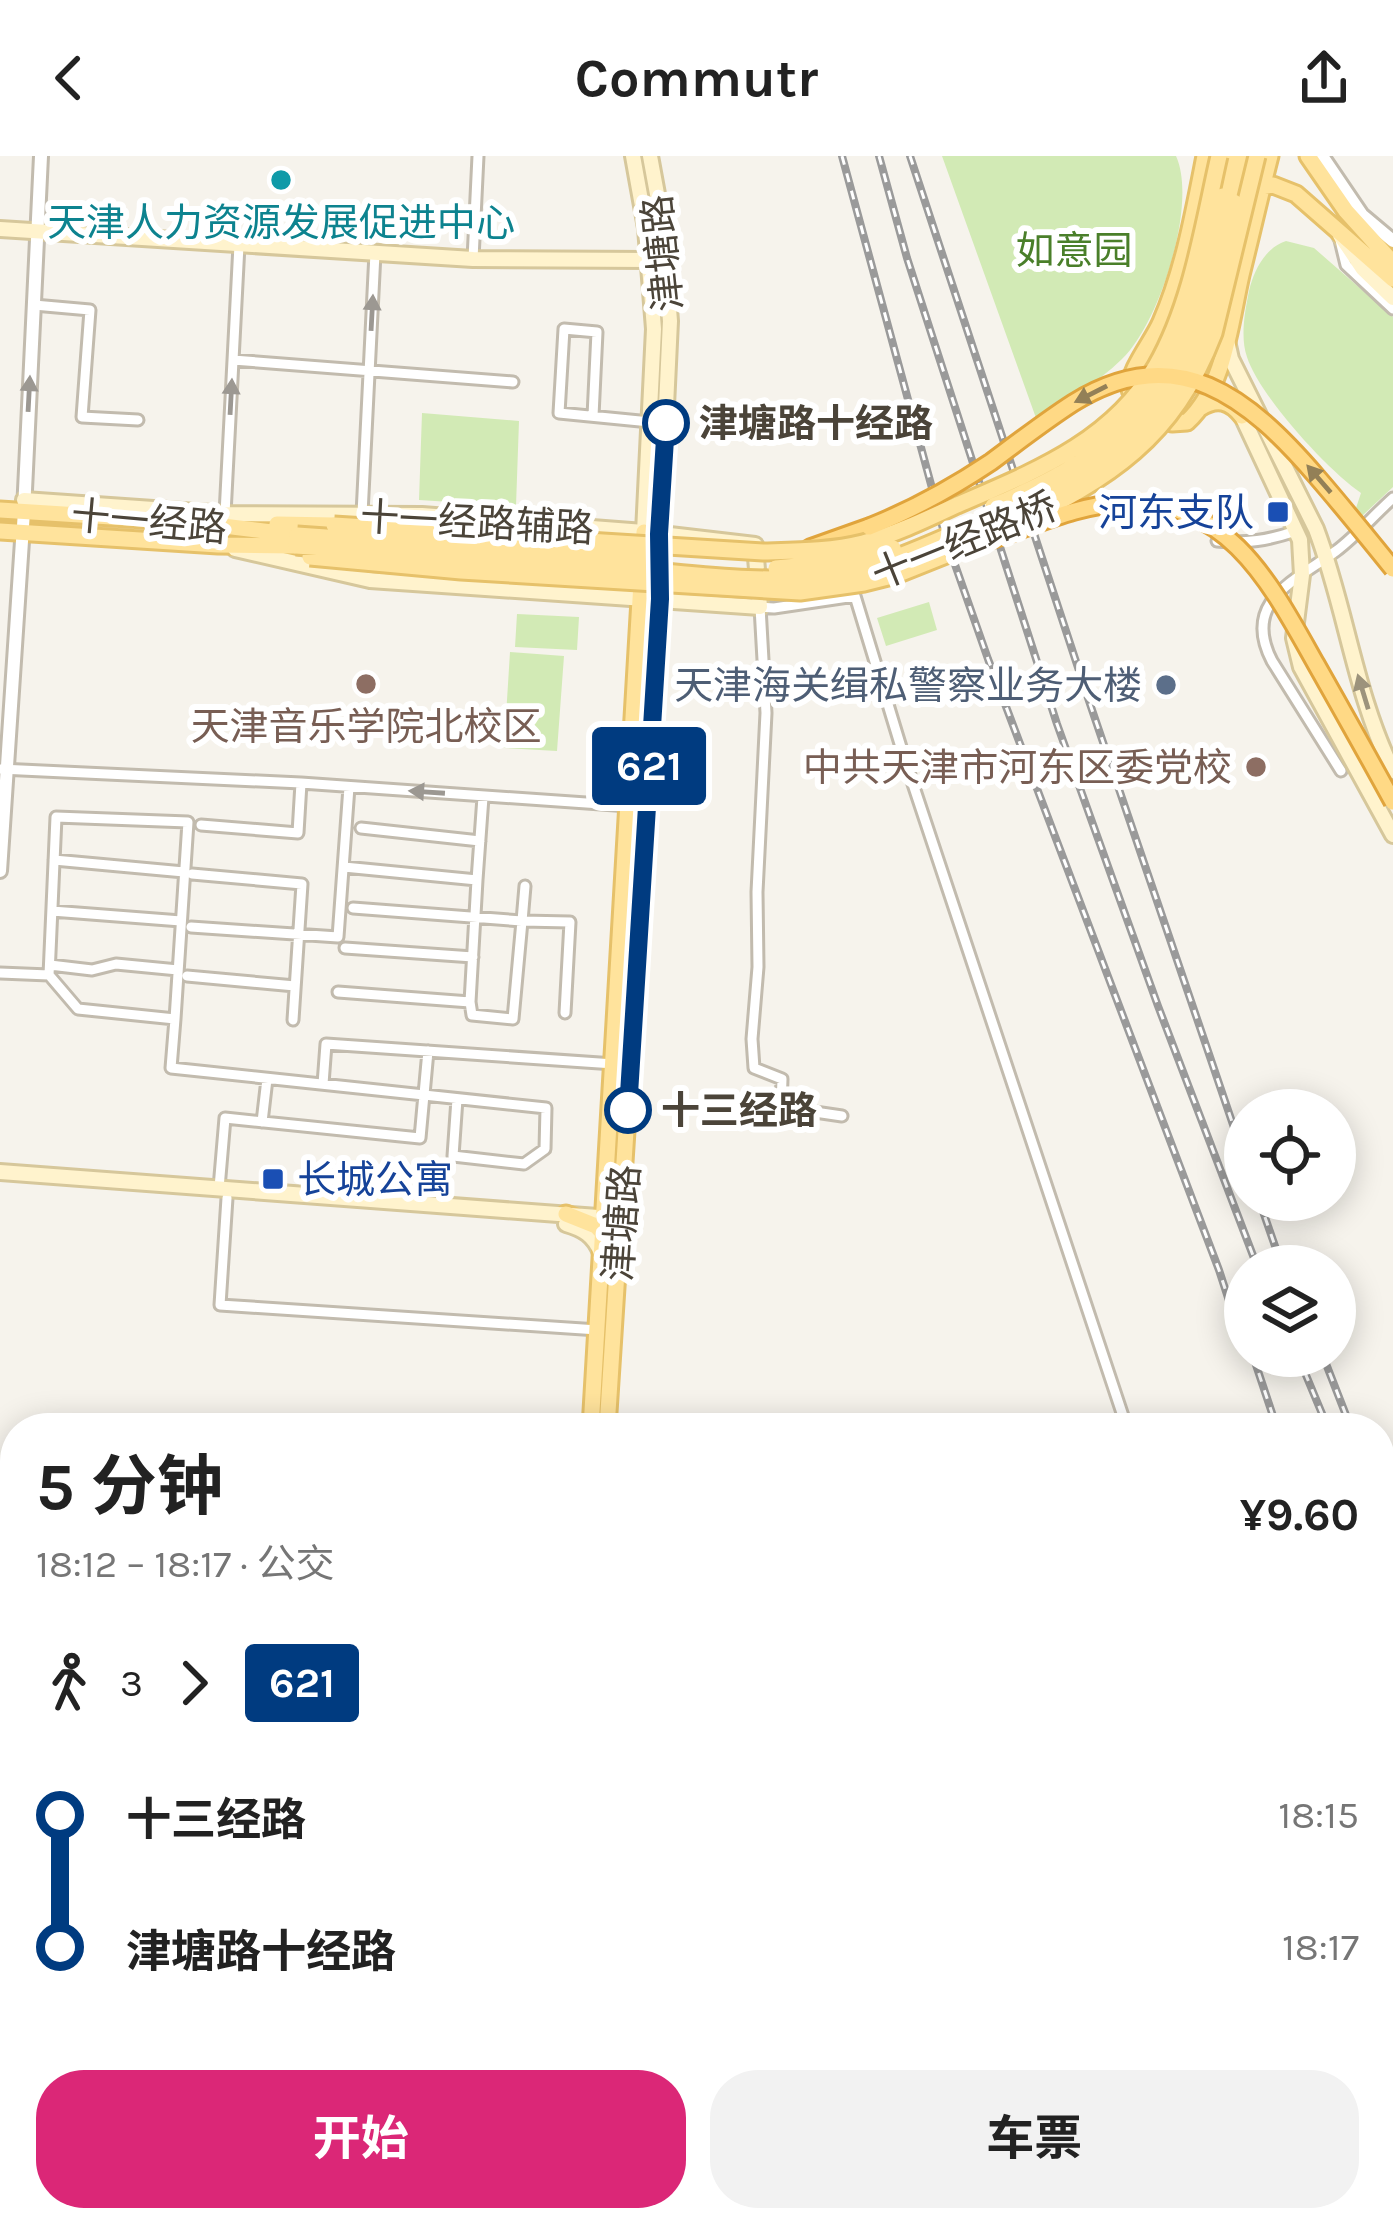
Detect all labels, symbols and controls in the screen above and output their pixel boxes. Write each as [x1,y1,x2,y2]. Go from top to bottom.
icon: back [36,45,102,111]
icon: share [1291,45,1357,111]
text: Commutr [575,46,818,110]
marker: 天津人力资源发展促进中心 [268,167,294,193]
street label: 津塘路 [634,192,692,313]
place label: 天津人力资源发展促进中心 [47,200,515,246]
park label: 如意园 [1015,228,1133,274]
one-way arrow [363,293,382,331]
one-way arrow [20,374,39,412]
one-way arrow [222,377,241,415]
one-way arrow [1073,384,1108,404]
marker: 津塘路十经路 [644,401,688,445]
place label: 津塘路十经路 [699,401,933,447]
one-way arrow [1306,464,1333,494]
street label: 十一经路桥 [865,483,1063,599]
place label: 河东支队 [1098,490,1254,536]
street label: 十一经路 [69,492,229,552]
street label: 十一经路辅路 [359,494,595,552]
marker: 河东支队 [1265,499,1291,525]
place label: 天津海关缉私警察业务大楼 [674,663,1142,709]
marker: 天津音乐学院北校区 [353,671,379,697]
marker: 天津海关缉私警察业务大楼 [1153,672,1179,698]
one-way arrow [1353,673,1371,710]
place label: 天津音乐学院北校区 [190,704,542,750]
line badge: 621 [580,727,718,805]
text: 621 [616,741,682,791]
place label: 中共天津市河东区委党校 [803,745,1232,791]
marker: 中共天津市河东区委党校 [1243,754,1269,780]
one-way arrow [408,783,445,802]
marker: 十三经路 [606,1088,650,1132]
place label: 十三经路 [661,1088,817,1134]
map controls [1224,1089,1356,1377]
button: locate [1224,1089,1356,1221]
place label: 长城公寓 [297,1157,453,1203]
street label: 津塘路 [595,1163,649,1283]
marker: 长城公寓 [260,1166,286,1192]
button: layers [1224,1245,1356,1377]
text: 5 分钟 [36,1448,223,1526]
text: ¥9.60 [1240,1489,1359,1541]
text: 18:12 – 18:17 · 公交 [36,1541,335,1587]
icon: walk [36,1650,102,1716]
icon: forward [161,1650,227,1716]
text: 621 [269,1658,335,1708]
text: 3 [120,1660,143,1706]
text: 18:15 [1278,1792,1359,1838]
text: 十三经路 [126,1794,306,1846]
text: 18:17 [1282,1924,1359,1970]
text: 津塘路十经路 [126,1926,396,1978]
button: 开始 [36,2070,686,2208]
button: 车票 [710,2070,1359,2208]

